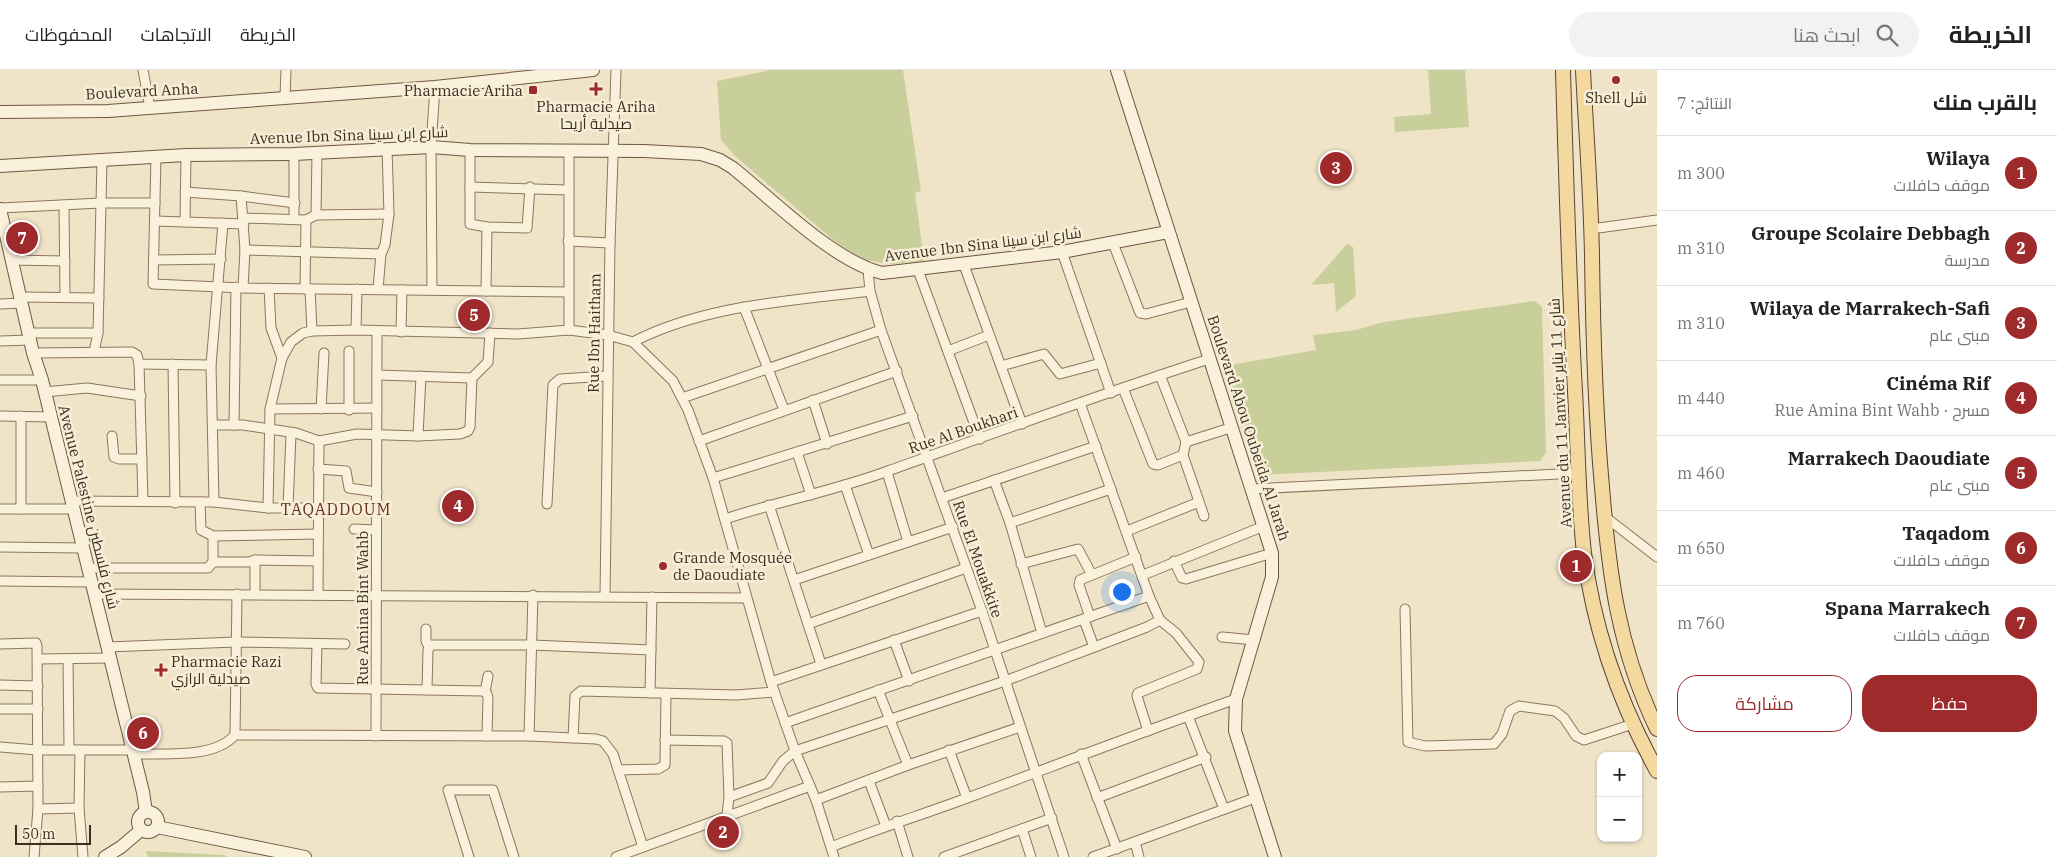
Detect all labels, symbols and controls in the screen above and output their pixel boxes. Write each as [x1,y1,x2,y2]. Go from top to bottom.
search box [1569,12,1919,57]
text: الخريطة [1949,18,2032,50]
icon: search [1873,21,1901,49]
text: المحفوظات [25,23,113,46]
text: الاتجاهات [141,23,212,46]
text: الخريطة [240,23,296,46]
text: ابحث هنا [1793,23,1861,47]
marker: Shell شل [1610,74,1622,86]
street label: Boulevard Anha [85,79,199,103]
place label: Pharmacie Ariha [404,81,523,100]
marker: Pharmacie Ariha صيدلية أريحا [590,83,602,95]
marker: Pharmacie Ariha [527,84,539,96]
place label: Shell شل [1585,88,1647,108]
text: بالقرب منك [1933,88,2037,116]
text: النتائج: 7 [1677,93,1732,113]
place label: Pharmacie Ariha صيدلية أريحا [536,97,656,133]
street label: Avenue Ibn Sina شارع ابن سينا [250,122,449,150]
text: Wilaya [1926,146,1990,170]
pin: 3 [1320,149,1352,187]
text: 300 m [1677,163,1725,183]
text: 1 [2016,163,2026,183]
text: موقف حافلات [1893,175,1990,195]
pin: 7 [6,219,38,257]
text: Groupe Scolaire Debbagh [1751,221,1990,245]
street label: Avenue Ibn Sina شارع ابن سينا [883,222,1083,268]
text: 310 m [1677,238,1725,258]
text: 2 [2016,238,2026,258]
text: مدرسة [1944,250,1990,270]
street label: Rue Ibn Haitham [583,273,605,393]
pin: 5 [458,296,490,334]
text: Wilaya de Marrakech-Safi [1750,296,1990,320]
street label: Avenue du 11 Janvier شارع 11 يناير [1544,297,1578,528]
street label: Boulevard Abou Oubeida Al Jarah [1203,313,1295,543]
text: 310 m [1677,313,1725,333]
text: 3 [2016,313,2026,333]
text: مبنى عام [1929,325,1990,345]
text: Cinéma Rif [1886,371,1990,395]
text: 440 m [1677,388,1725,408]
text: 4 [2016,388,2026,408]
text: مسرح · Rue Amina Bint Wahb [1775,400,1990,420]
street label: Rue Al Boukhari [906,402,1020,458]
street label: Avenue Palestine شارع فلسطين [52,403,124,612]
text: Marrakech Daoudiate [1788,446,1990,470]
text: 460 m [1677,463,1725,483]
text: 5 [2016,463,2026,483]
text: مبنى عام [1929,475,1990,495]
pin: 4 [442,487,474,525]
street label: Rue El Mouakkite [949,498,1007,620]
district label: TAQADDOUM [280,499,392,519]
text: Taqadom [1902,521,1990,545]
street label: Rue Amina Bint Wahb [353,531,372,685]
text: 650 m [1677,538,1725,558]
text: 6 [2016,538,2026,558]
pin: 1 [1560,547,1592,585]
place label: Grande Mosquée de Daoudiate [673,548,792,584]
text: موقف حافلات [1893,550,1990,570]
marker: Grande Mosquée de Daoudiate [657,560,669,572]
your location [1109,579,1135,605]
text: Spana Marrakech [1825,596,1990,620]
text: 760 m [1677,613,1725,633]
text: 7 [2016,613,2026,633]
text: موقف حافلات [1893,625,1990,645]
place label: Pharmacie Razi صيدلية الرازي [171,652,282,691]
marker: Pharmacie Razi صيدلية الرازي [155,664,167,676]
button: مشاركة [1677,675,1852,732]
button: حفظ [1862,675,2037,732]
pin: 6 [127,714,159,752]
map controls [1597,752,1642,842]
button: + [1597,752,1642,797]
button: − [1597,797,1642,842]
pin: 2 [707,813,739,851]
scale bar [15,822,91,845]
text: 50 m [22,825,55,843]

